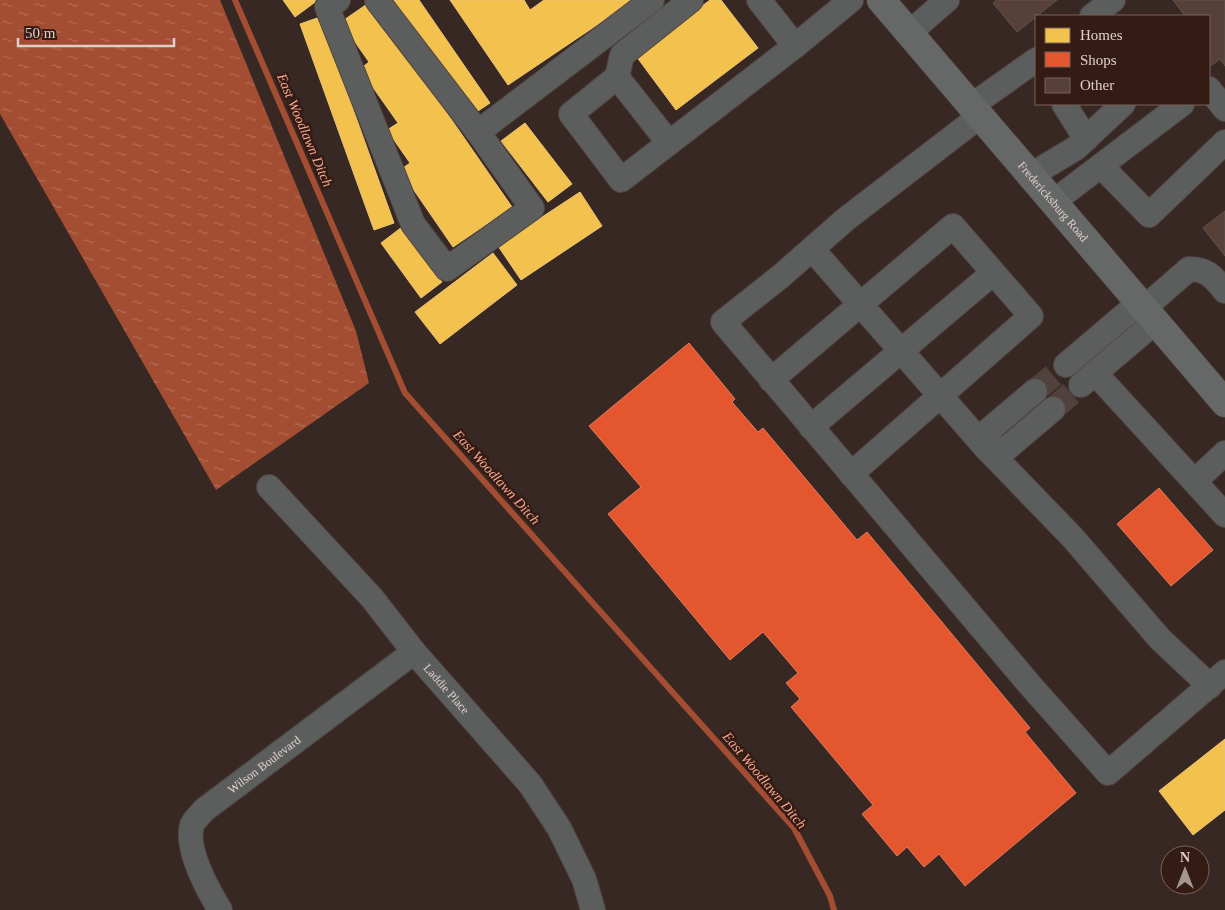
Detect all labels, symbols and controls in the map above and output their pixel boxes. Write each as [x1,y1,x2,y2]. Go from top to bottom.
scale bar [18,15,174,47]
legend [1035,15,1210,105]
text: 50 m [25,25,56,41]
text: Homes [1080,27,1123,43]
text: Shops [1080,52,1117,68]
water label: East Woodlawn Ditch [273,70,335,189]
text: Other [1080,77,1114,93]
street label: Fredericksburg Road [1015,159,1091,244]
water label: East Woodlawn Ditch [450,426,543,528]
street label: Laddie Place [421,661,472,717]
water label: East Woodlawn Ditch [719,728,809,832]
street label: Wilson Boulevard [225,733,303,797]
north arrow [1160,845,1210,895]
text: N [1180,850,1190,865]

